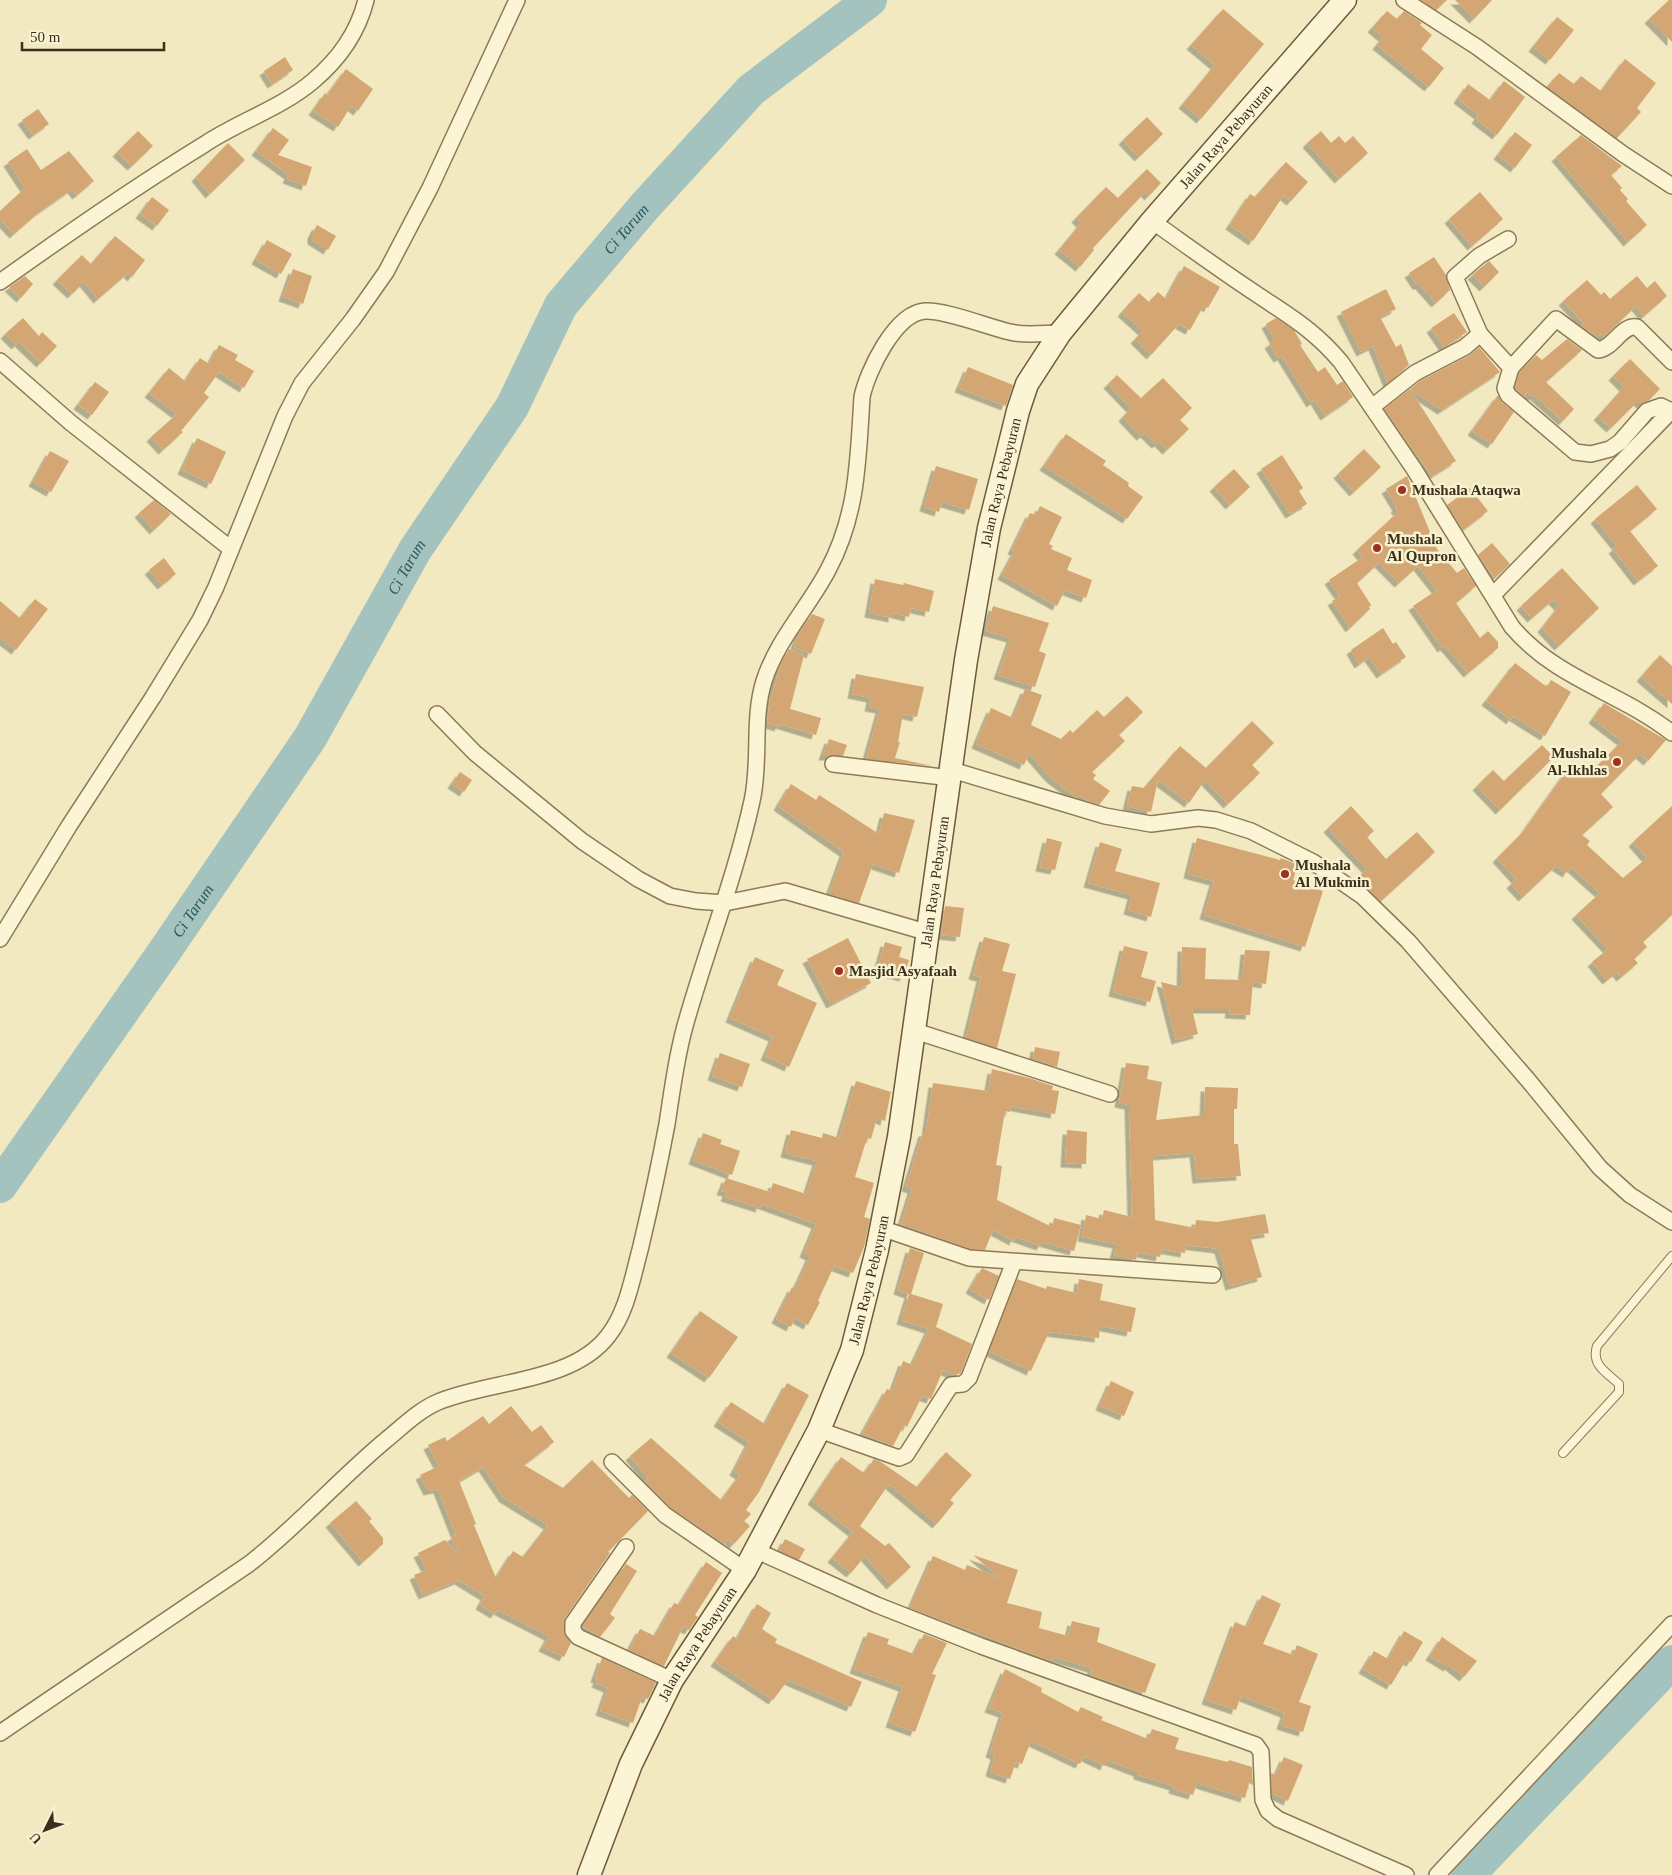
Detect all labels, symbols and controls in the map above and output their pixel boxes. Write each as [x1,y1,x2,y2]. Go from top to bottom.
scale bar [22,20,165,52]
text: 50 m [30,29,61,45]
street label: Jalan Raya Pebayuran [1176,81,1276,192]
water label: Ci Tarum [600,200,652,257]
street label: Jalan Raya Pebayuran [978,416,1024,548]
place label: Mushala Ataqwa [1412,482,1521,498]
marker: Mushala Ataqwa [1396,484,1408,496]
place label: Mushala Al Qupron [1387,531,1457,564]
water label: Ci Tarum [384,536,428,597]
marker: Mushala Al Qupron [1371,542,1383,554]
place label: Mushala Al-Ikhlas [1547,745,1607,778]
marker: Mushala Al-Ikhlas [1611,756,1623,768]
street label: Jalan Raya Pebayuran [918,815,952,949]
place label: Mushala Al Mukmin [1295,857,1370,890]
marker: Mushala Al Mukmin [1279,868,1291,880]
water label: Ci Tarum [168,881,216,940]
place label: Masjid Asyafaah [849,963,958,979]
marker: Masjid Asyafaah [833,965,845,977]
street label: Jalan Raya Pebayuran [846,1213,892,1346]
street label: Jalan Raya Pebayuran [655,1583,740,1704]
north arrow [20,1805,70,1855]
text: U [27,1830,45,1847]

